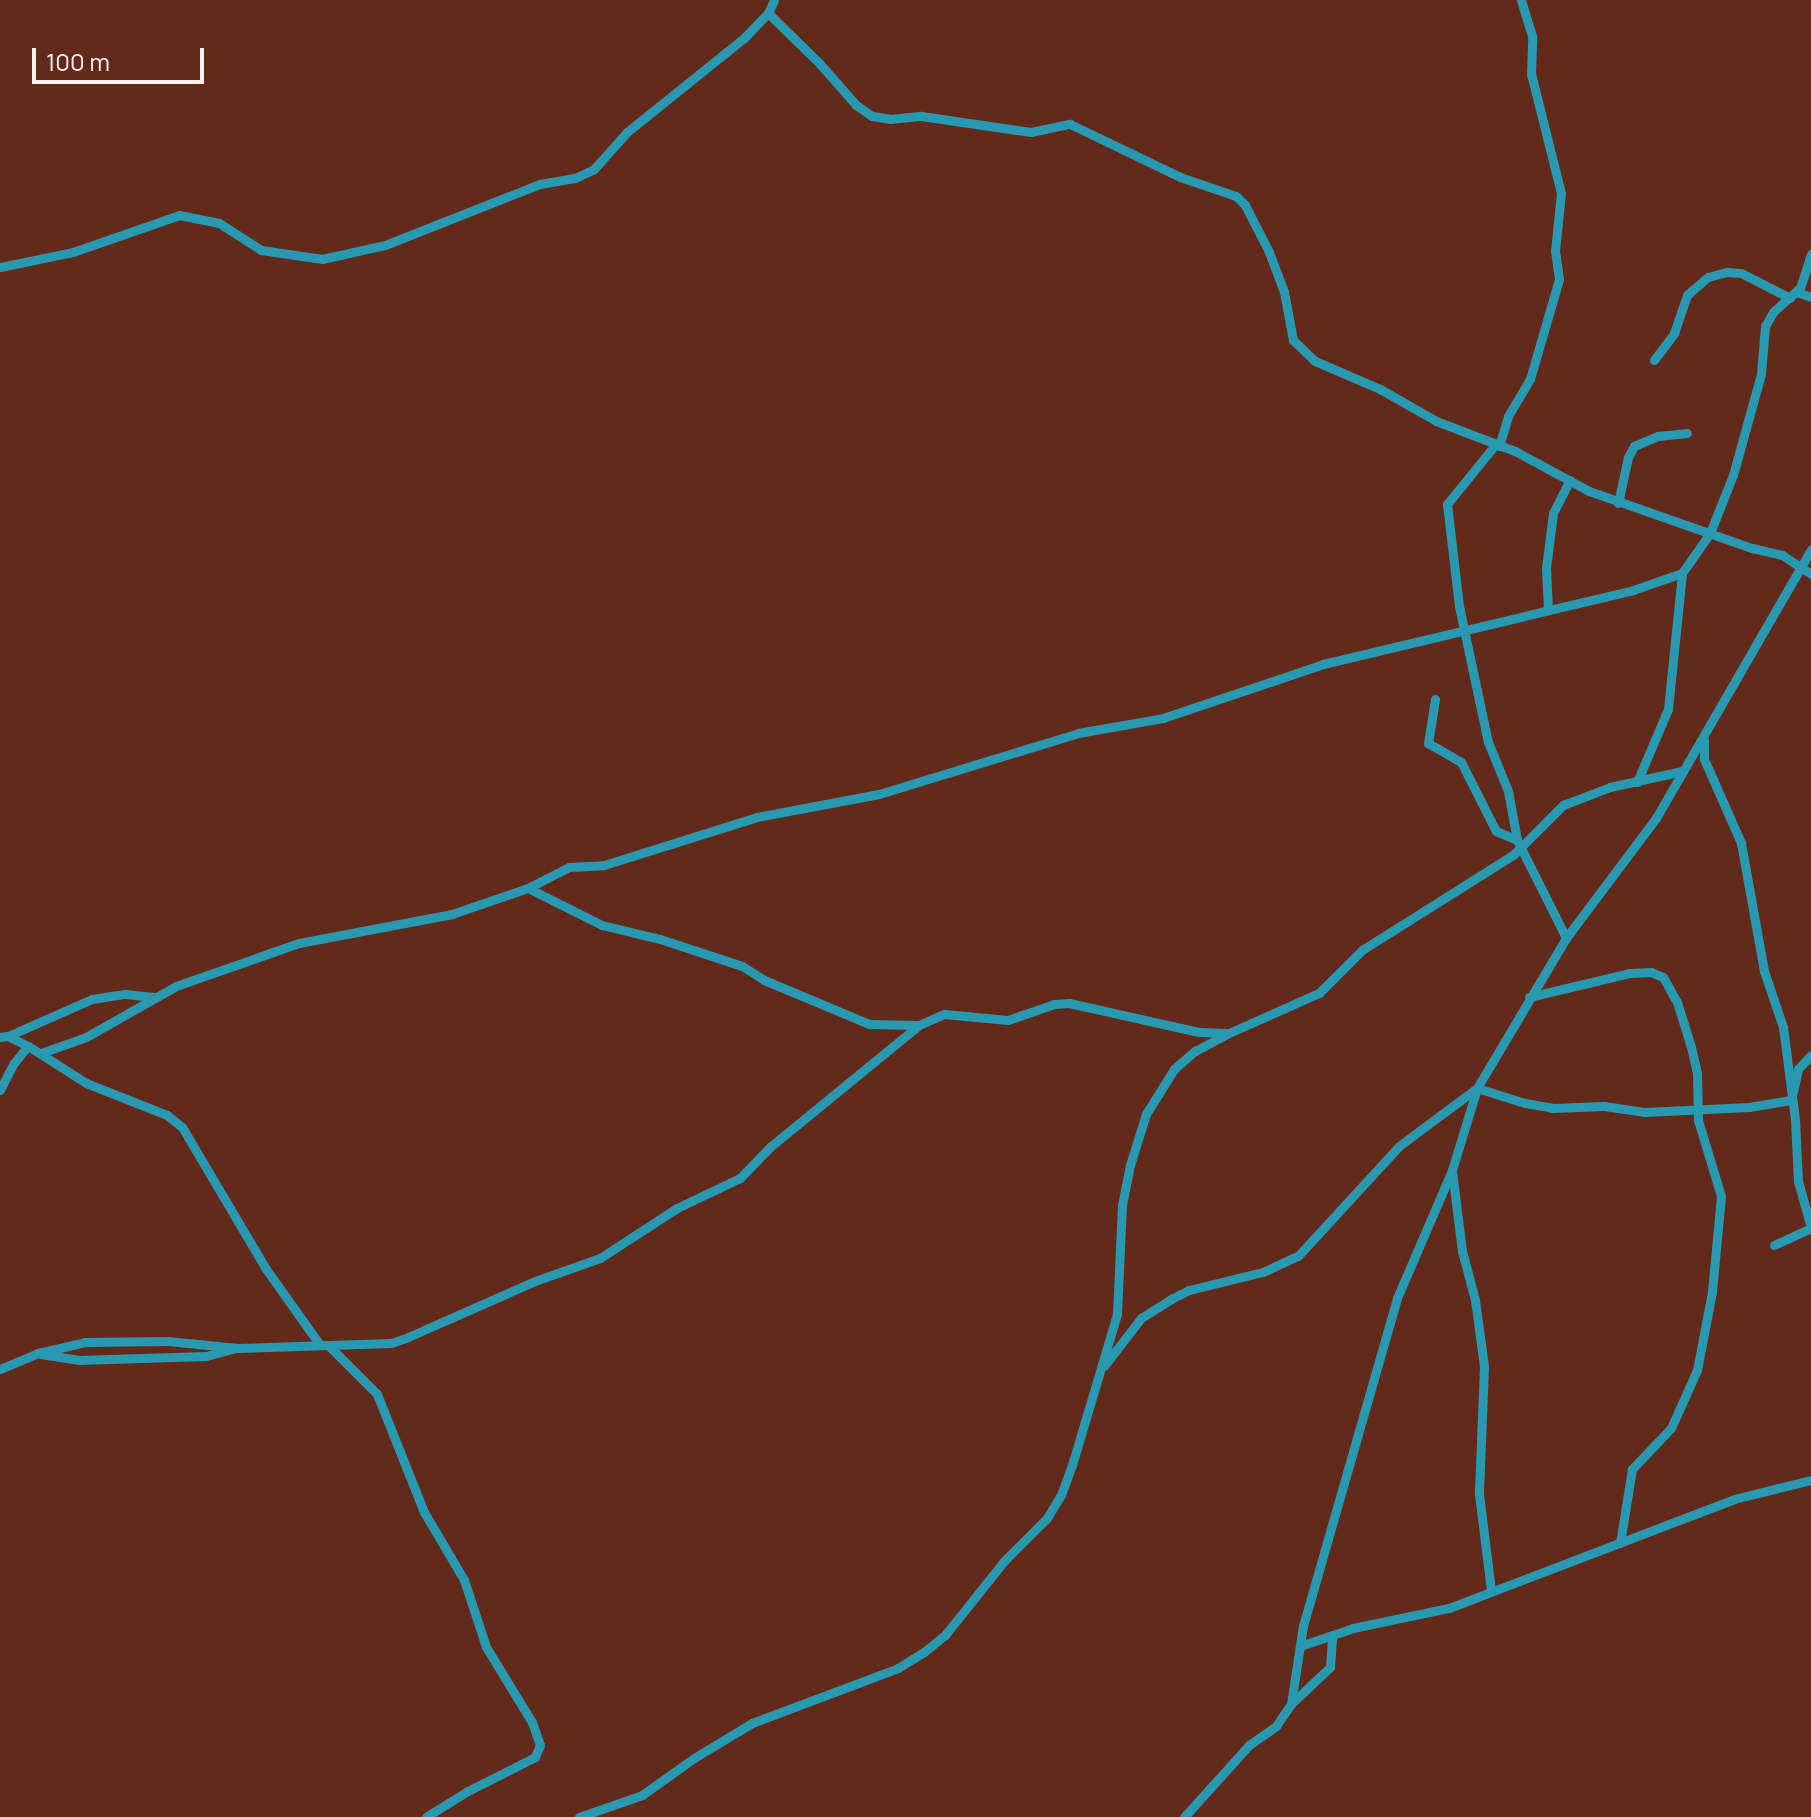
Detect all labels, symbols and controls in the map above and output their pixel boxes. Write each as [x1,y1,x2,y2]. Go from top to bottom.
scale bar [36,32,208,82]
text: 100 m [46,45,110,78]

